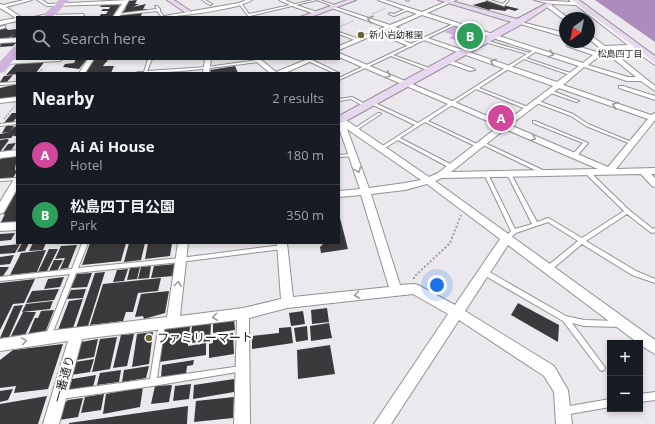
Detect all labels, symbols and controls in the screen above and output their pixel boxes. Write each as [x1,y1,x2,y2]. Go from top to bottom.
north arrow [559,12,595,48]
search box [16,16,340,60]
one-way arrow [367,16,374,24]
pin: B [457,21,483,51]
icon: search [30,27,52,49]
text: Search here [62,28,146,48]
place label: 新小岩幼稚園 [369,28,423,41]
marker: 新小岩幼稚園 [356,30,366,40]
district label: 松島四丁目 [597,47,643,60]
one-way arrow [547,49,554,58]
one-way arrow [489,59,496,67]
one-way arrow [384,71,391,79]
text: Nearby [32,87,94,110]
text: 2 results [272,89,324,107]
one-way arrow [612,101,619,110]
pin: A [488,103,514,133]
one-way arrow [528,133,536,141]
text: Ai Ai House [70,136,155,156]
text: A [41,146,49,164]
text: 180 m [286,146,324,164]
text: Hotel [70,156,103,174]
one-way arrow [353,167,362,174]
text: 松島四丁目公園 [70,196,175,216]
text: B [41,206,49,224]
text: 350 m [286,206,324,224]
text: Park [70,216,97,234]
your location [427,275,447,295]
one-way arrow [173,281,182,287]
one-way arrow [354,290,360,299]
one-way arrow [212,312,218,321]
place label: ファミリーマート [157,329,253,346]
marker: ファミリーマート [144,333,154,343]
one-way arrow [21,337,27,346]
map controls [607,340,643,412]
button: + [607,340,643,376]
street label: 一番通り [49,353,78,404]
button: − [607,376,643,412]

